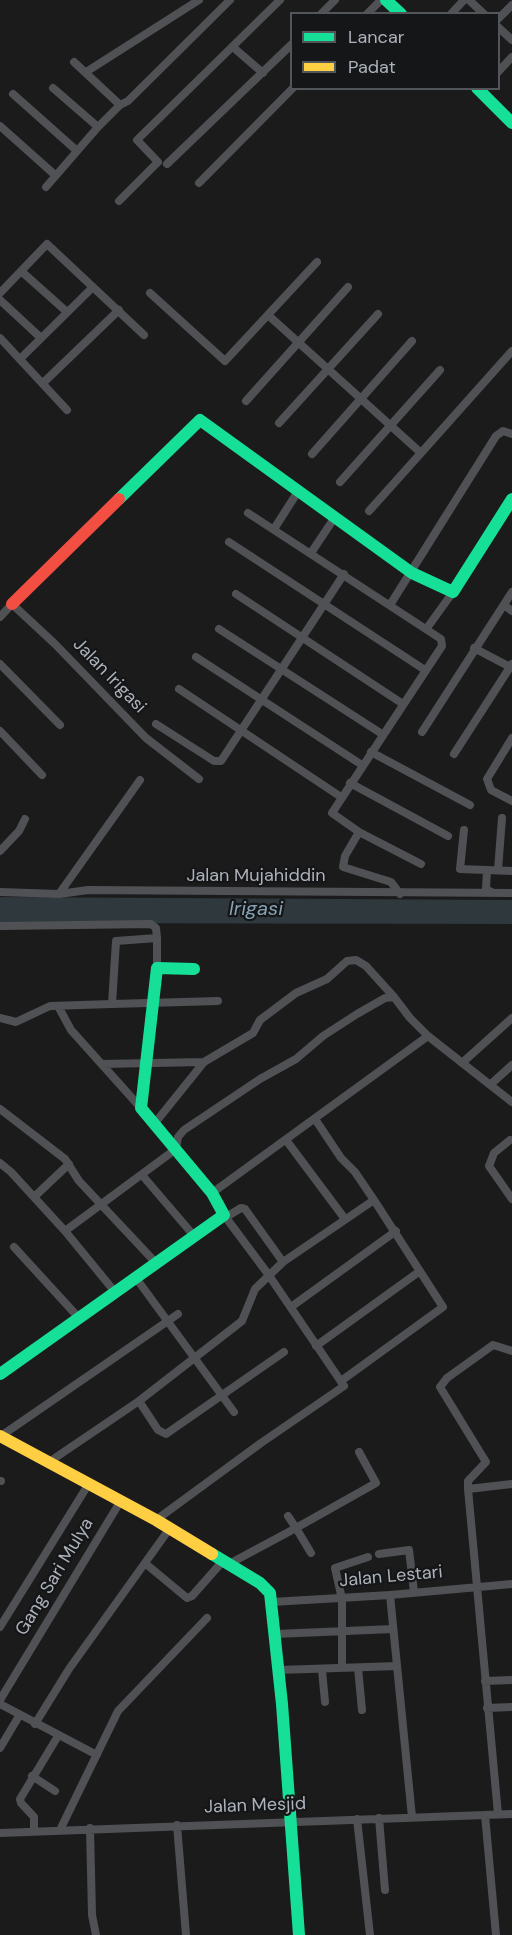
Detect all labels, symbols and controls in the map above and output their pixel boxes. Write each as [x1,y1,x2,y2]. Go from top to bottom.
legend [290,12,500,90]
text: Lancar [348,25,404,49]
text: Padat [348,55,396,79]
street label: Jalan Irigasi [68,634,150,718]
street label: Jalan Mujahiddin [186,865,326,887]
water label: Irigasi [229,898,283,922]
street label: Gang Sari Mulya [11,1514,99,1640]
street label: Jalan Lestari [338,1562,444,1592]
street label: Jalan Mesjid [204,1793,306,1819]

